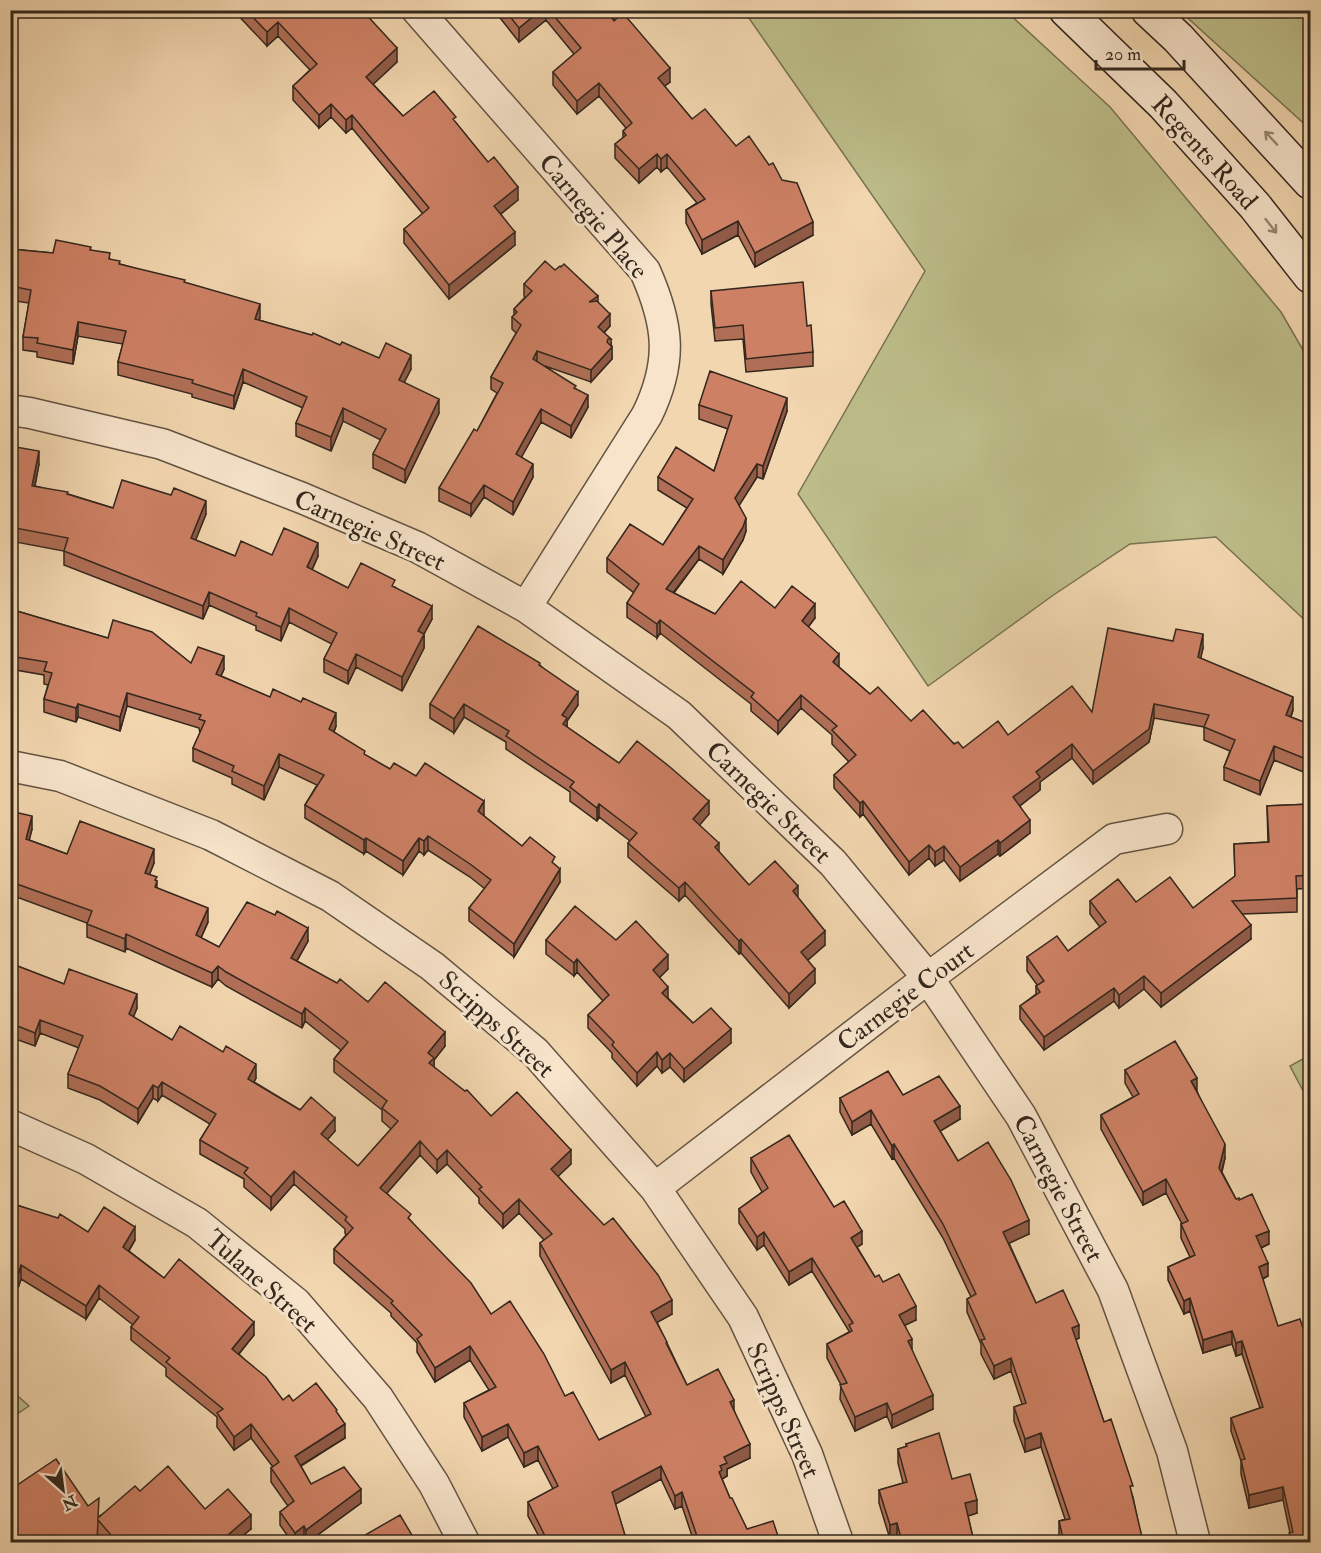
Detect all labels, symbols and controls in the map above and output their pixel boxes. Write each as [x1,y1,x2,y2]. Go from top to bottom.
scale bar [1096,33,1184,71]
text: 20 m [1105,43,1141,66]
street label: Regents Road [1144,89,1264,217]
one-way arrow [1264,131,1278,146]
street label: Carnegie Place [532,148,655,286]
one-way arrow [1264,218,1277,234]
street label: Carnegie Street [289,483,450,579]
street label: Carnegie Street [699,735,838,871]
street label: Carnegie Court [831,935,980,1059]
street label: Scripps Street [431,964,561,1086]
street label: Carnegie Street [1006,1109,1110,1268]
street label: Tulane Street [199,1223,324,1340]
street label: Scripps Street [738,1338,827,1483]
north arrow [33,1460,93,1520]
text: N [58,1490,81,1515]

